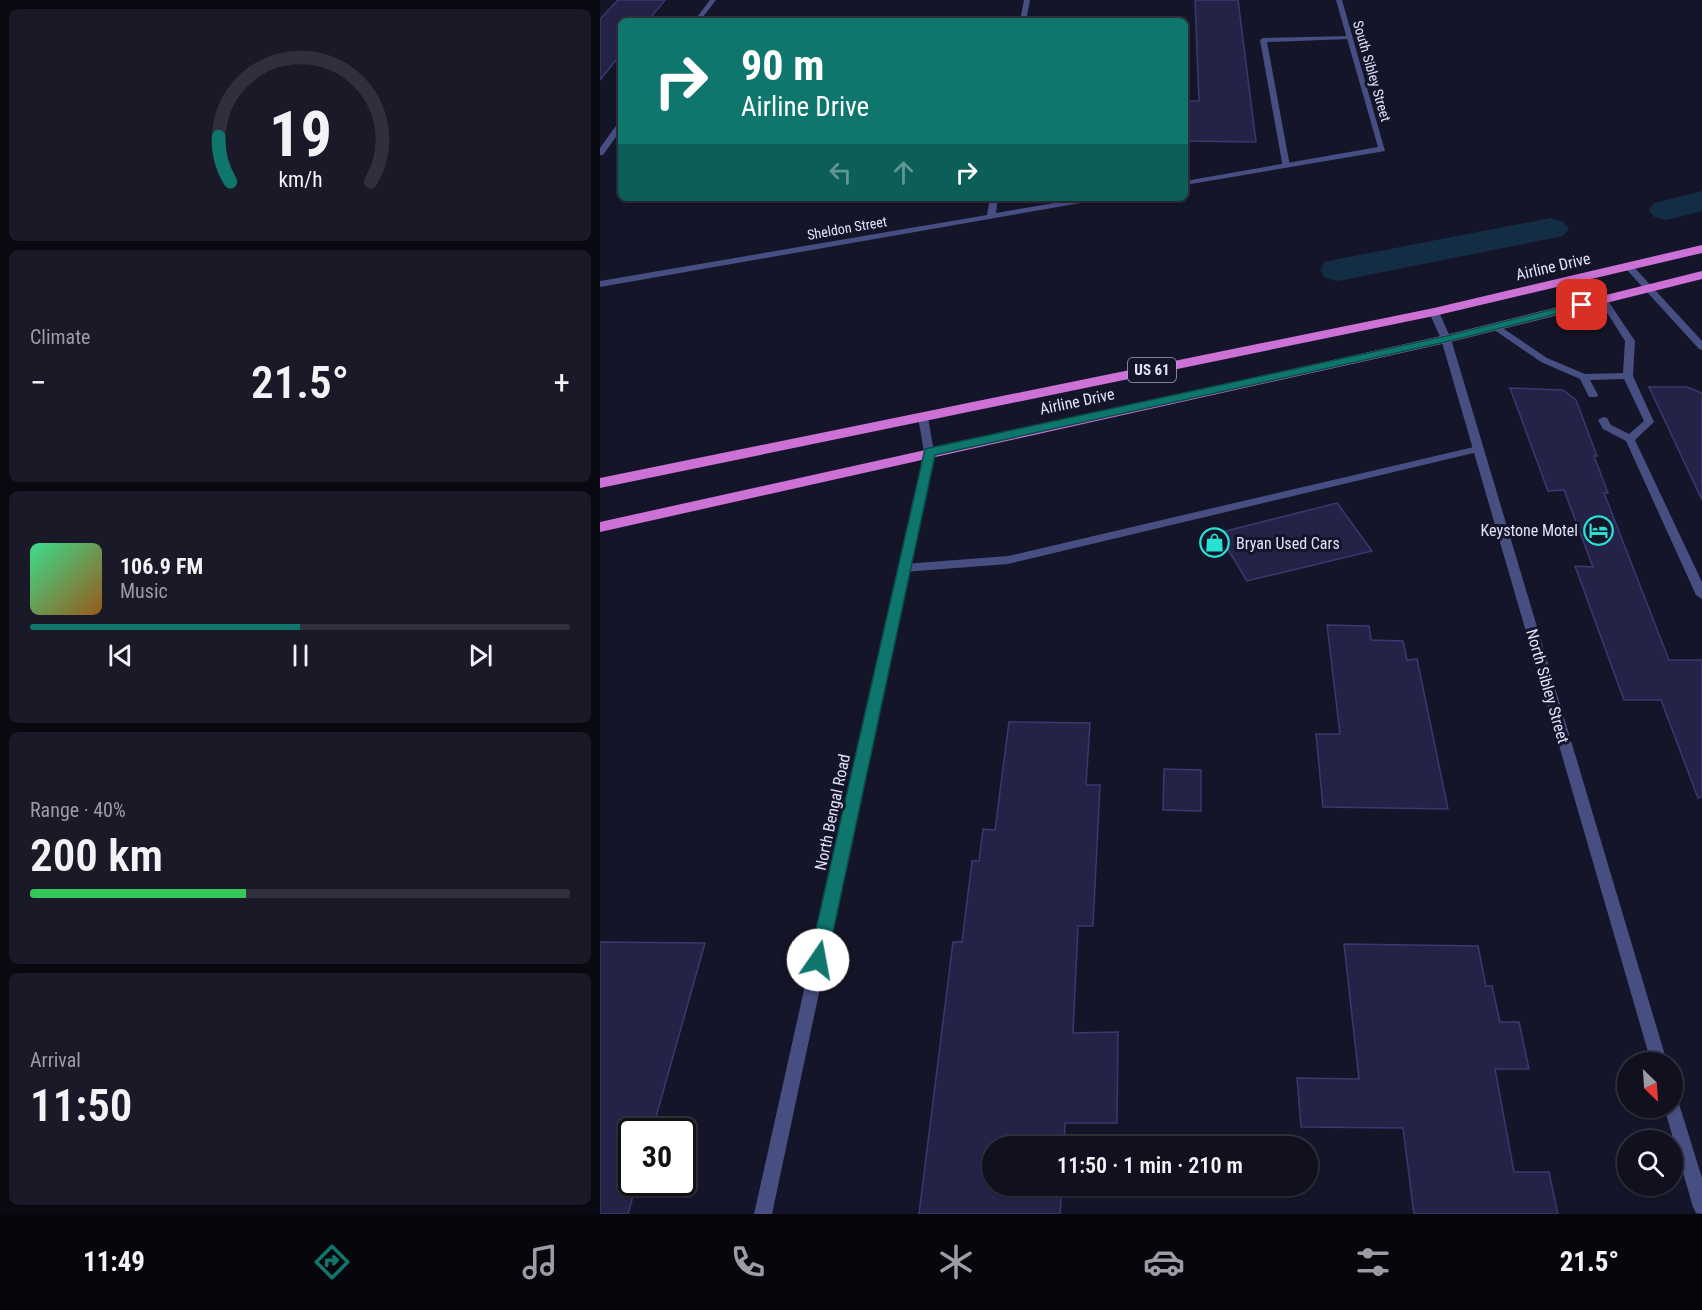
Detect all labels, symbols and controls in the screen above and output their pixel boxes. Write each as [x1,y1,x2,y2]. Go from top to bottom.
street label: South Sibley Street [1350,19,1394,123]
text: 90 m [741,41,824,90]
icon: right [642,42,720,120]
text: Airline Drive [741,91,869,123]
text: 19 [268,98,332,171]
icon: left [824,156,857,189]
icon: ahead [887,156,920,189]
icon: right [950,156,983,189]
text: km/h [278,167,322,192]
street label: Sheldon Street [806,213,888,243]
street label: Airline Drive [1514,249,1592,284]
pin [1556,279,1607,330]
icon: arrive [1565,288,1598,321]
text: Climate [30,325,90,349]
text: 21.5° [251,356,349,409]
road number: US 61 [1128,358,1176,382]
text: − [30,363,47,402]
text: + [554,363,570,402]
street label: Airline Drive [1038,384,1116,419]
hotel icon: Keystone Motel [1583,514,1615,546]
place label: Keystone Motel [1481,521,1578,540]
shop icon: Bryan Used Cars [1199,527,1231,559]
place label: Bryan Used Cars [1236,534,1340,553]
text: 106.9 FM [120,554,203,579]
text: Music [120,579,168,603]
street label: North Sibley Street [1522,627,1573,746]
icon: previous [104,639,137,672]
icon: pause [284,639,317,672]
icon: next [464,639,497,672]
street label: North Bengal Road [811,752,854,872]
text: Range · 40% [30,798,126,822]
text: 200 km [30,829,163,882]
position arrow [786,928,850,992]
text: Arrival [30,1048,81,1072]
north arrow [1617,1052,1683,1118]
map controls [1617,1052,1683,1196]
text: 11:50 [30,1079,132,1132]
speed limit sign: 30 [618,1118,696,1196]
button: search [1617,1130,1683,1196]
text: 11:50 · 1 min · 210 m [1057,1153,1243,1178]
icon: directions [311,1241,353,1283]
icon: music [519,1241,561,1283]
icon: phone [727,1241,769,1283]
icon: climate [935,1241,977,1283]
icon: car [1143,1241,1185,1283]
icon: filters [1352,1241,1394,1283]
text: 11:49 [83,1246,145,1278]
text: 21.5° [1560,1246,1619,1278]

